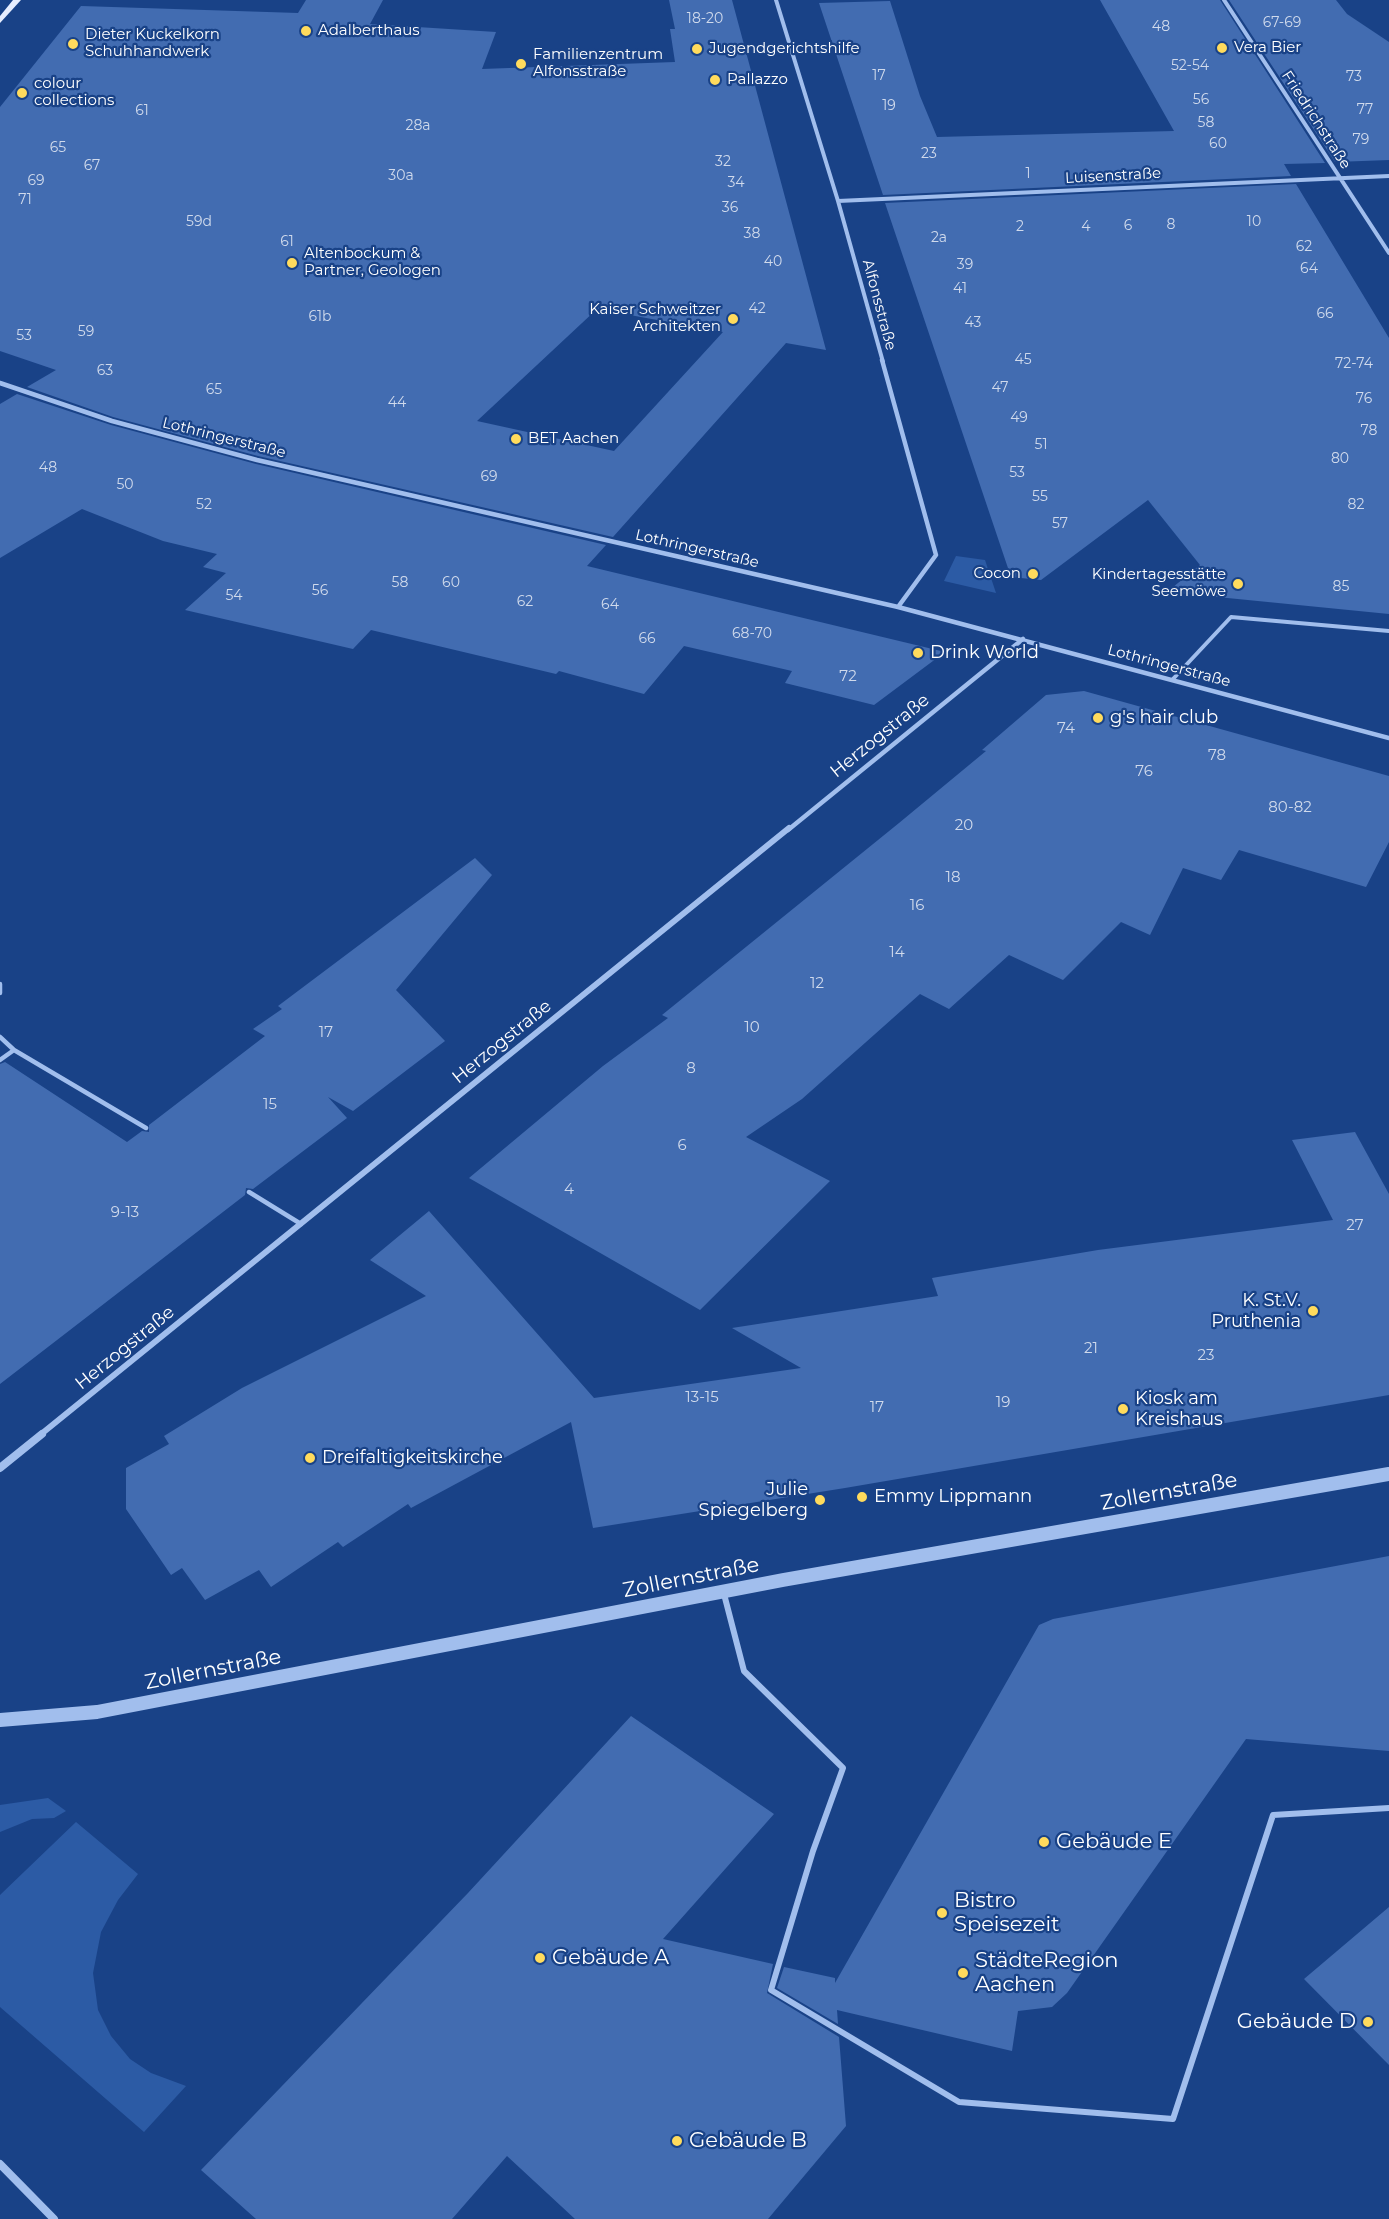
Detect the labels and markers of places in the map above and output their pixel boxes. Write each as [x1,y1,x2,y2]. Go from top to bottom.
place label: Adalberthaus [318,22,420,40]
marker: Adalberthaus [299,24,313,38]
place label: Dieter Kuckelkorn Schuhhandwerk [85,26,220,61]
marker: Dieter Kuckelkorn Schuhhandwerk [66,37,80,51]
place label: Vera Bier [1234,39,1301,57]
place label: Jugendgerichtshilfe [709,40,860,58]
marker: Vera Bier [1215,41,1229,55]
marker: Jugendgerichtshilfe [690,42,704,56]
place label: Familienzentrum Alfonsstraße [533,46,663,81]
marker: Familienzentrum Alfonsstraße [514,57,528,71]
place label: Pallazzo [727,71,788,89]
marker: Pallazzo [708,73,722,87]
place label: colour collections [34,75,114,110]
marker: colour collections [15,86,29,100]
place label: Altenbockum & Partner, Geologen [304,245,441,280]
marker: Altenbockum & Partner, Geologen [285,256,299,270]
place label: Kaiser Schweitzer Architekten [589,301,721,336]
marker: Kaiser Schweitzer Architekten [726,312,740,326]
place label: BET Aachen [528,430,619,448]
marker: BET Aachen [509,432,523,446]
place label: Cocon [973,565,1021,583]
place label: Kindertagesstätte Seemöwe [1092,566,1226,601]
marker: Cocon [1026,567,1040,581]
marker: Kindertagesstätte Seemöwe [1231,577,1245,591]
place label: Drink World [930,642,1039,664]
marker: Drink World [911,646,925,660]
place label: g's hair club [1110,707,1218,729]
marker: g's hair club [1091,711,1105,725]
place label: K. St.V. Pruthenia [1211,1290,1301,1332]
marker: K. St.V. Pruthenia [1306,1304,1320,1318]
place label: Kiosk am Kreishaus [1135,1388,1223,1430]
marker: Kiosk am Kreishaus [1116,1402,1130,1416]
place label: Dreifaltigkeitskirche [322,1447,503,1469]
marker: Dreifaltigkeitskirche [303,1451,317,1465]
place label: Julie Spiegelberg [699,1479,808,1522]
place label: Emmy Lippmann [874,1486,1032,1508]
marker: Emmy Lippmann [855,1490,869,1504]
marker: Julie Spiegelberg [813,1493,827,1507]
place label: Gebäude E [1056,1829,1172,1855]
marker: Gebäude E [1037,1835,1051,1849]
place label: Bistro Speisezeit [954,1888,1060,1938]
marker: Bistro Speisezeit [935,1906,949,1920]
place label: Gebäude A [552,1945,669,1971]
place label: StädteRegion Aachen [975,1948,1119,1998]
marker: Gebäude A [533,1951,547,1965]
marker: StädteRegion Aachen [956,1966,970,1980]
place label: Gebäude D [1237,2009,1356,2035]
marker: Gebäude D [1361,2015,1375,2029]
place label: Gebäude B [689,2128,807,2154]
marker: Gebäude B [670,2134,684,2148]

